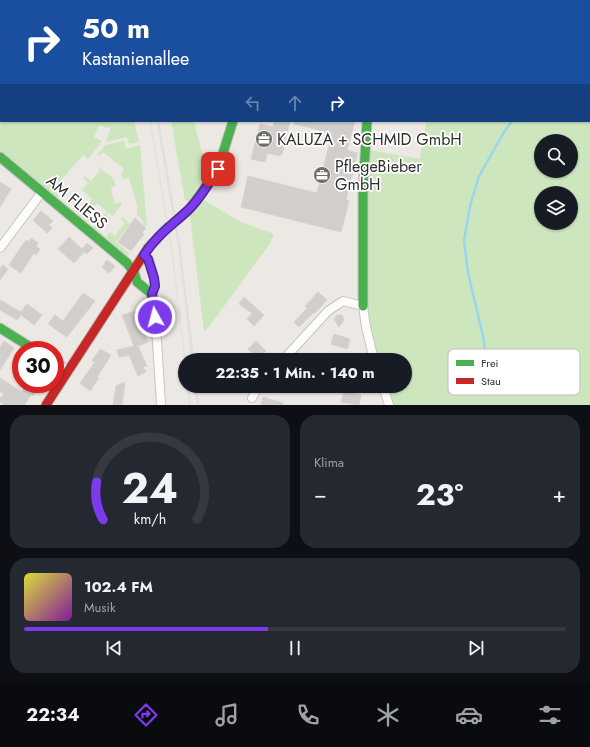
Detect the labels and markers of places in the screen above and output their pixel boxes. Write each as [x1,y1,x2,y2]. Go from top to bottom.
place label: KALUZA + SCHMID GmbH [277,128,462,151]
office icon: KALUZA + SCHMID GmbH [254,129,274,149]
pin [201,152,235,186]
place label: PflegeBieber GmbH [335,155,422,196]
office icon: PflegeBieber GmbH [312,165,332,185]

